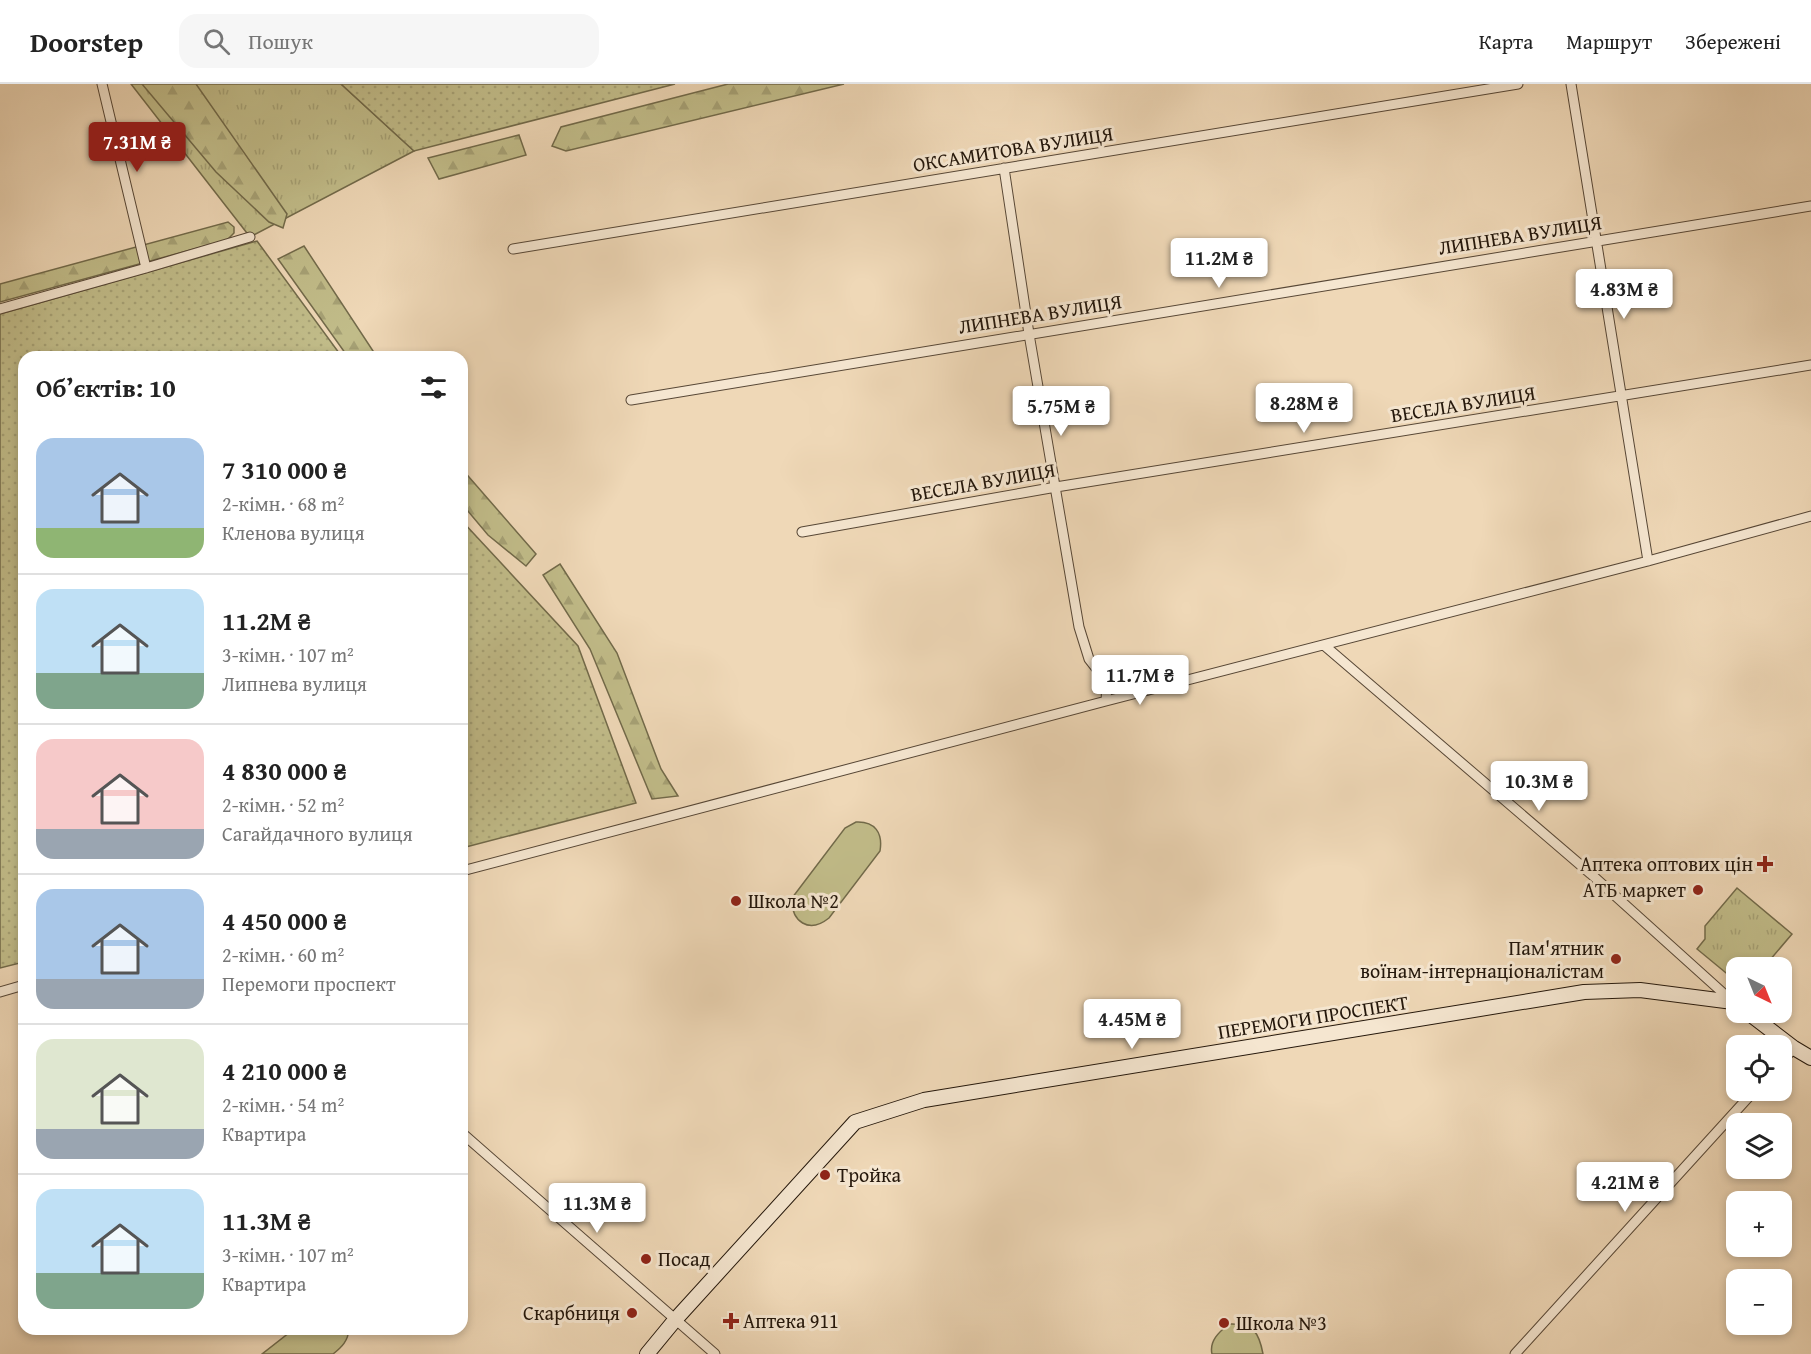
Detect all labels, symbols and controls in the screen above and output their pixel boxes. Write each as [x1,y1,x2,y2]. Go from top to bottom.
search box [179,14,599,68]
text: Doorstep [30,21,143,62]
icon: search [200,25,233,58]
text: Пошук [248,25,313,57]
text: Карта [1479,26,1533,57]
text: Маршрут [1566,26,1652,57]
text: Збережені [1685,26,1781,57]
street label: ОКСАМИТОВА ВУЛИЦЯ [911,118,1115,179]
pin: 7.31M ₴ [82,122,192,173]
text: 7.31M ₴ [103,127,171,156]
street label: ЛИПНЕВА ВУЛИЦЯ [1436,207,1604,262]
pin: 11.2M ₴ [1164,238,1274,289]
text: 11.2M ₴ [1185,243,1253,272]
pin: 4.83M ₴ [1569,269,1679,320]
text: 4.83M ₴ [1590,274,1658,303]
street label: ЛИПНЕВА ВУЛИЦЯ [956,286,1124,341]
text: Об’єктів: 10 [36,368,176,407]
icon: filters [417,371,450,404]
street label: ВЕСЕЛА ВУЛИЦЯ [1389,378,1538,429]
pin: 8.28M ₴ [1249,383,1359,434]
pin: 5.75M ₴ [1006,386,1116,437]
text: 8.28M ₴ [1270,388,1338,417]
text: 5.75M ₴ [1027,391,1095,420]
text: 7 310 000 ₴ [222,450,347,489]
street label: ВЕСЕЛА ВУЛИЦЯ [908,455,1058,508]
icon: home [84,462,156,534]
text: 2-кімн. · 68 m² [222,489,344,518]
text: Кленова вулиця [222,518,365,547]
text: 11.2M ₴ [222,601,311,640]
icon: home [84,613,156,685]
text: 3-кімн. · 107 m² [222,640,354,669]
pin: 11.7M ₴ [1085,655,1195,706]
text: 11.7M ₴ [1106,660,1174,689]
text: Липнева вулиця [222,669,367,698]
text: 4 830 000 ₴ [222,751,347,790]
pin: 10.3M ₴ [1484,761,1594,812]
icon: home [84,763,156,835]
text: 10.3M ₴ [1505,766,1573,795]
text: 2-кімн. · 52 m² [222,790,344,819]
text: Сагайдачного вулиця [222,819,413,848]
place label: Аптека оптових цін [1580,849,1753,878]
marker: Аптека оптових цін [1758,857,1772,871]
place label: АТБ маркет [1583,875,1686,904]
marker: АТБ маркет [1691,883,1705,897]
place label: Школа №2 [748,886,839,915]
marker: Школа №2 [729,894,743,908]
text: 4 450 000 ₴ [222,901,347,940]
icon: home [84,913,156,985]
place label: Пам'ятник воїнам-інтернаціоналістам [1360,933,1605,985]
text: 2-кімн. · 60 m² [222,940,344,969]
marker: Пам'ятник воїнам-інтернаціоналістам [1609,952,1623,966]
north arrow [1726,957,1792,1023]
map controls [1726,957,1792,1335]
text: Перемоги проспект [222,969,396,998]
street label: ПЕРЕМОГИ ПРОСПЕКТ [1216,987,1410,1046]
pin: 4.45M ₴ [1077,999,1187,1050]
text: 4.45M ₴ [1098,1004,1166,1033]
button: locate [1726,1035,1792,1101]
text: 4 210 000 ₴ [222,1051,347,1090]
icon: home [84,1063,156,1135]
text: 2-кімн. · 54 m² [222,1090,344,1119]
button: layers [1726,1113,1792,1179]
text: Квартира [222,1119,306,1148]
place label: Тройка [837,1160,902,1189]
pin: 4.21M ₴ [1570,1162,1680,1213]
text: 4.21M ₴ [1591,1167,1659,1196]
marker: Тройка [818,1168,832,1182]
pin: 11.3M ₴ [542,1183,652,1234]
text: 11.3M ₴ [563,1188,631,1217]
button: + [1726,1191,1792,1257]
text: 11.3M ₴ [222,1201,311,1240]
icon: home [84,1213,156,1285]
text: 3-кімн. · 107 m² [222,1240,354,1269]
place label: Посад [658,1244,710,1273]
marker: Посад [639,1252,653,1266]
text: Квартира [222,1269,306,1298]
button: − [1726,1269,1792,1335]
place label: Скарбниця [523,1298,620,1327]
marker: Скарбниця [625,1306,639,1320]
place label: Аптека 911 [743,1306,839,1335]
place label: Школа №3 [1236,1308,1327,1337]
marker: Аптека 911 [724,1314,738,1328]
marker: Школа №3 [1217,1316,1231,1330]

